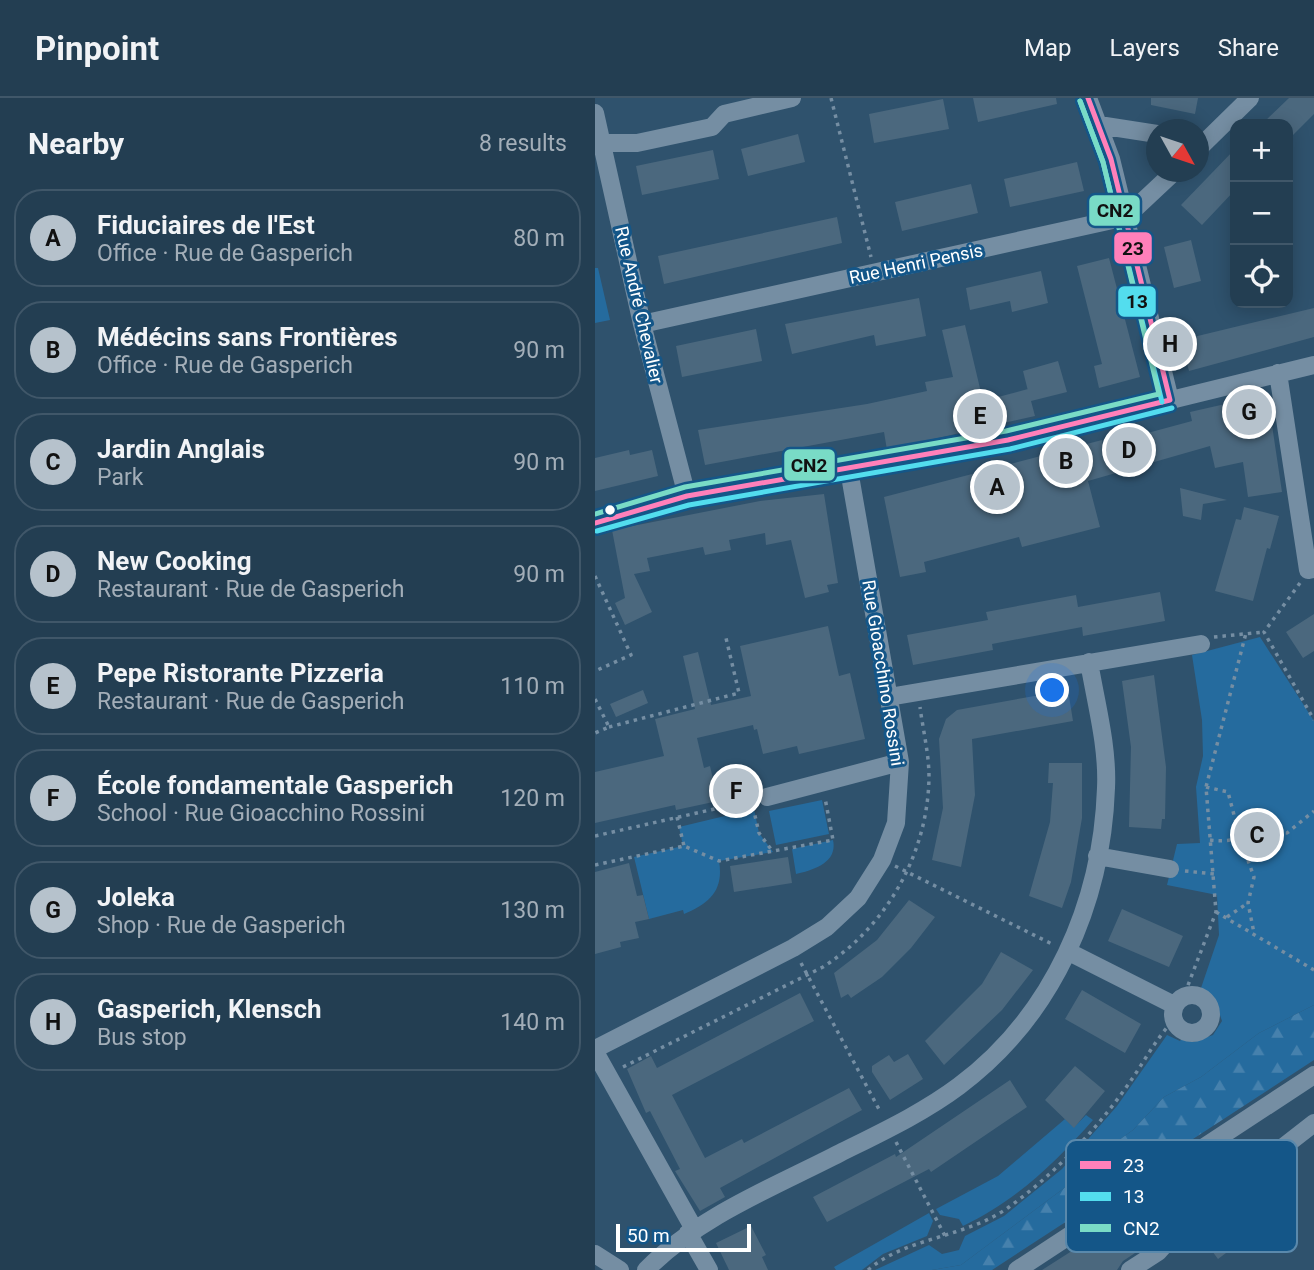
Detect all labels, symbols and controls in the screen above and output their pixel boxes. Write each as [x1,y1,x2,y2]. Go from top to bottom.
text: Pinpoint [35,29,159,68]
text: Map [1024,34,1072,62]
text: Layers [1110,34,1180,62]
text: Share [1218,34,1279,62]
north arrow [1146,119,1209,182]
map controls [1230,119,1293,308]
button: + [1230,119,1293,182]
text: Nearby [28,126,124,161]
text: 8 results [479,130,567,157]
button: − [1230,182,1293,245]
line badge: CN2 [1088,194,1141,227]
text: CN2 [1097,199,1133,222]
text: Fiduciaires de l'Est [97,210,315,240]
street label: Rue André Chevalier [611,224,668,386]
text: A [45,225,61,252]
text: 80 m [513,225,565,252]
line badge: 23 [1113,231,1153,265]
text: 23 [1122,237,1144,260]
street label: Rue Henri Pensis [847,239,985,288]
text: Office · Rue de Gasperich [97,240,353,267]
button: locate [1230,245,1293,308]
line badge: 13 [1117,285,1157,318]
text: 13 [1126,290,1148,313]
pin: H [1147,318,1193,370]
text: Médécins sans Frontières [97,322,398,352]
text: B [46,337,60,364]
text: 90 m [513,337,565,364]
text: Office · Rue de Gasperich [97,352,353,379]
pin: G [1226,386,1272,438]
pin: E [957,390,1003,442]
pin: D [1106,424,1152,476]
text: Jardin Anglais [97,434,265,464]
pin: B [1043,435,1089,487]
line badge: CN2 [783,448,836,482]
text: C [45,449,61,476]
text: 90 m [513,449,565,476]
text: CN2 [791,454,827,477]
pin: A [974,461,1020,513]
text: Park [97,464,143,491]
unlabelled marker [603,503,617,517]
text: New Cooking [97,546,252,576]
text: D [46,561,60,588]
text: 90 m [513,561,565,588]
text: Restaurant · Rue de Gasperich [97,576,404,603]
street label: Rue Gioacchino Rossini [858,578,909,767]
text: Pepe Ristorante Pizzeria [97,658,384,688]
text: E [47,673,59,700]
text: 110 m [500,673,565,700]
your location [1035,673,1069,707]
text: Restaurant · Rue de Gasperich [97,688,404,715]
pin: F [713,765,759,817]
text: École fondamentale Gasperich [97,770,454,800]
text: F [47,785,59,812]
text: 120 m [500,785,565,812]
text: School · Rue Gioacchino Rossini [97,800,425,827]
pin: C [1234,809,1280,861]
text: Joleka [97,882,175,912]
text: G [45,897,61,924]
text: 130 m [500,897,565,924]
text: Shop · Rue de Gasperich [97,912,346,939]
text: Gasperich, Klensch [97,994,322,1024]
text: H [45,1009,61,1036]
text: 140 m [500,1009,565,1036]
text: Bus stop [97,1024,187,1051]
legend [1066,1140,1297,1252]
text: 23 [1123,1154,1144,1177]
text: 13 [1123,1185,1144,1208]
text: CN2 [1123,1217,1160,1240]
scale bar [616,1221,751,1253]
text: 50 m [627,1224,670,1247]

